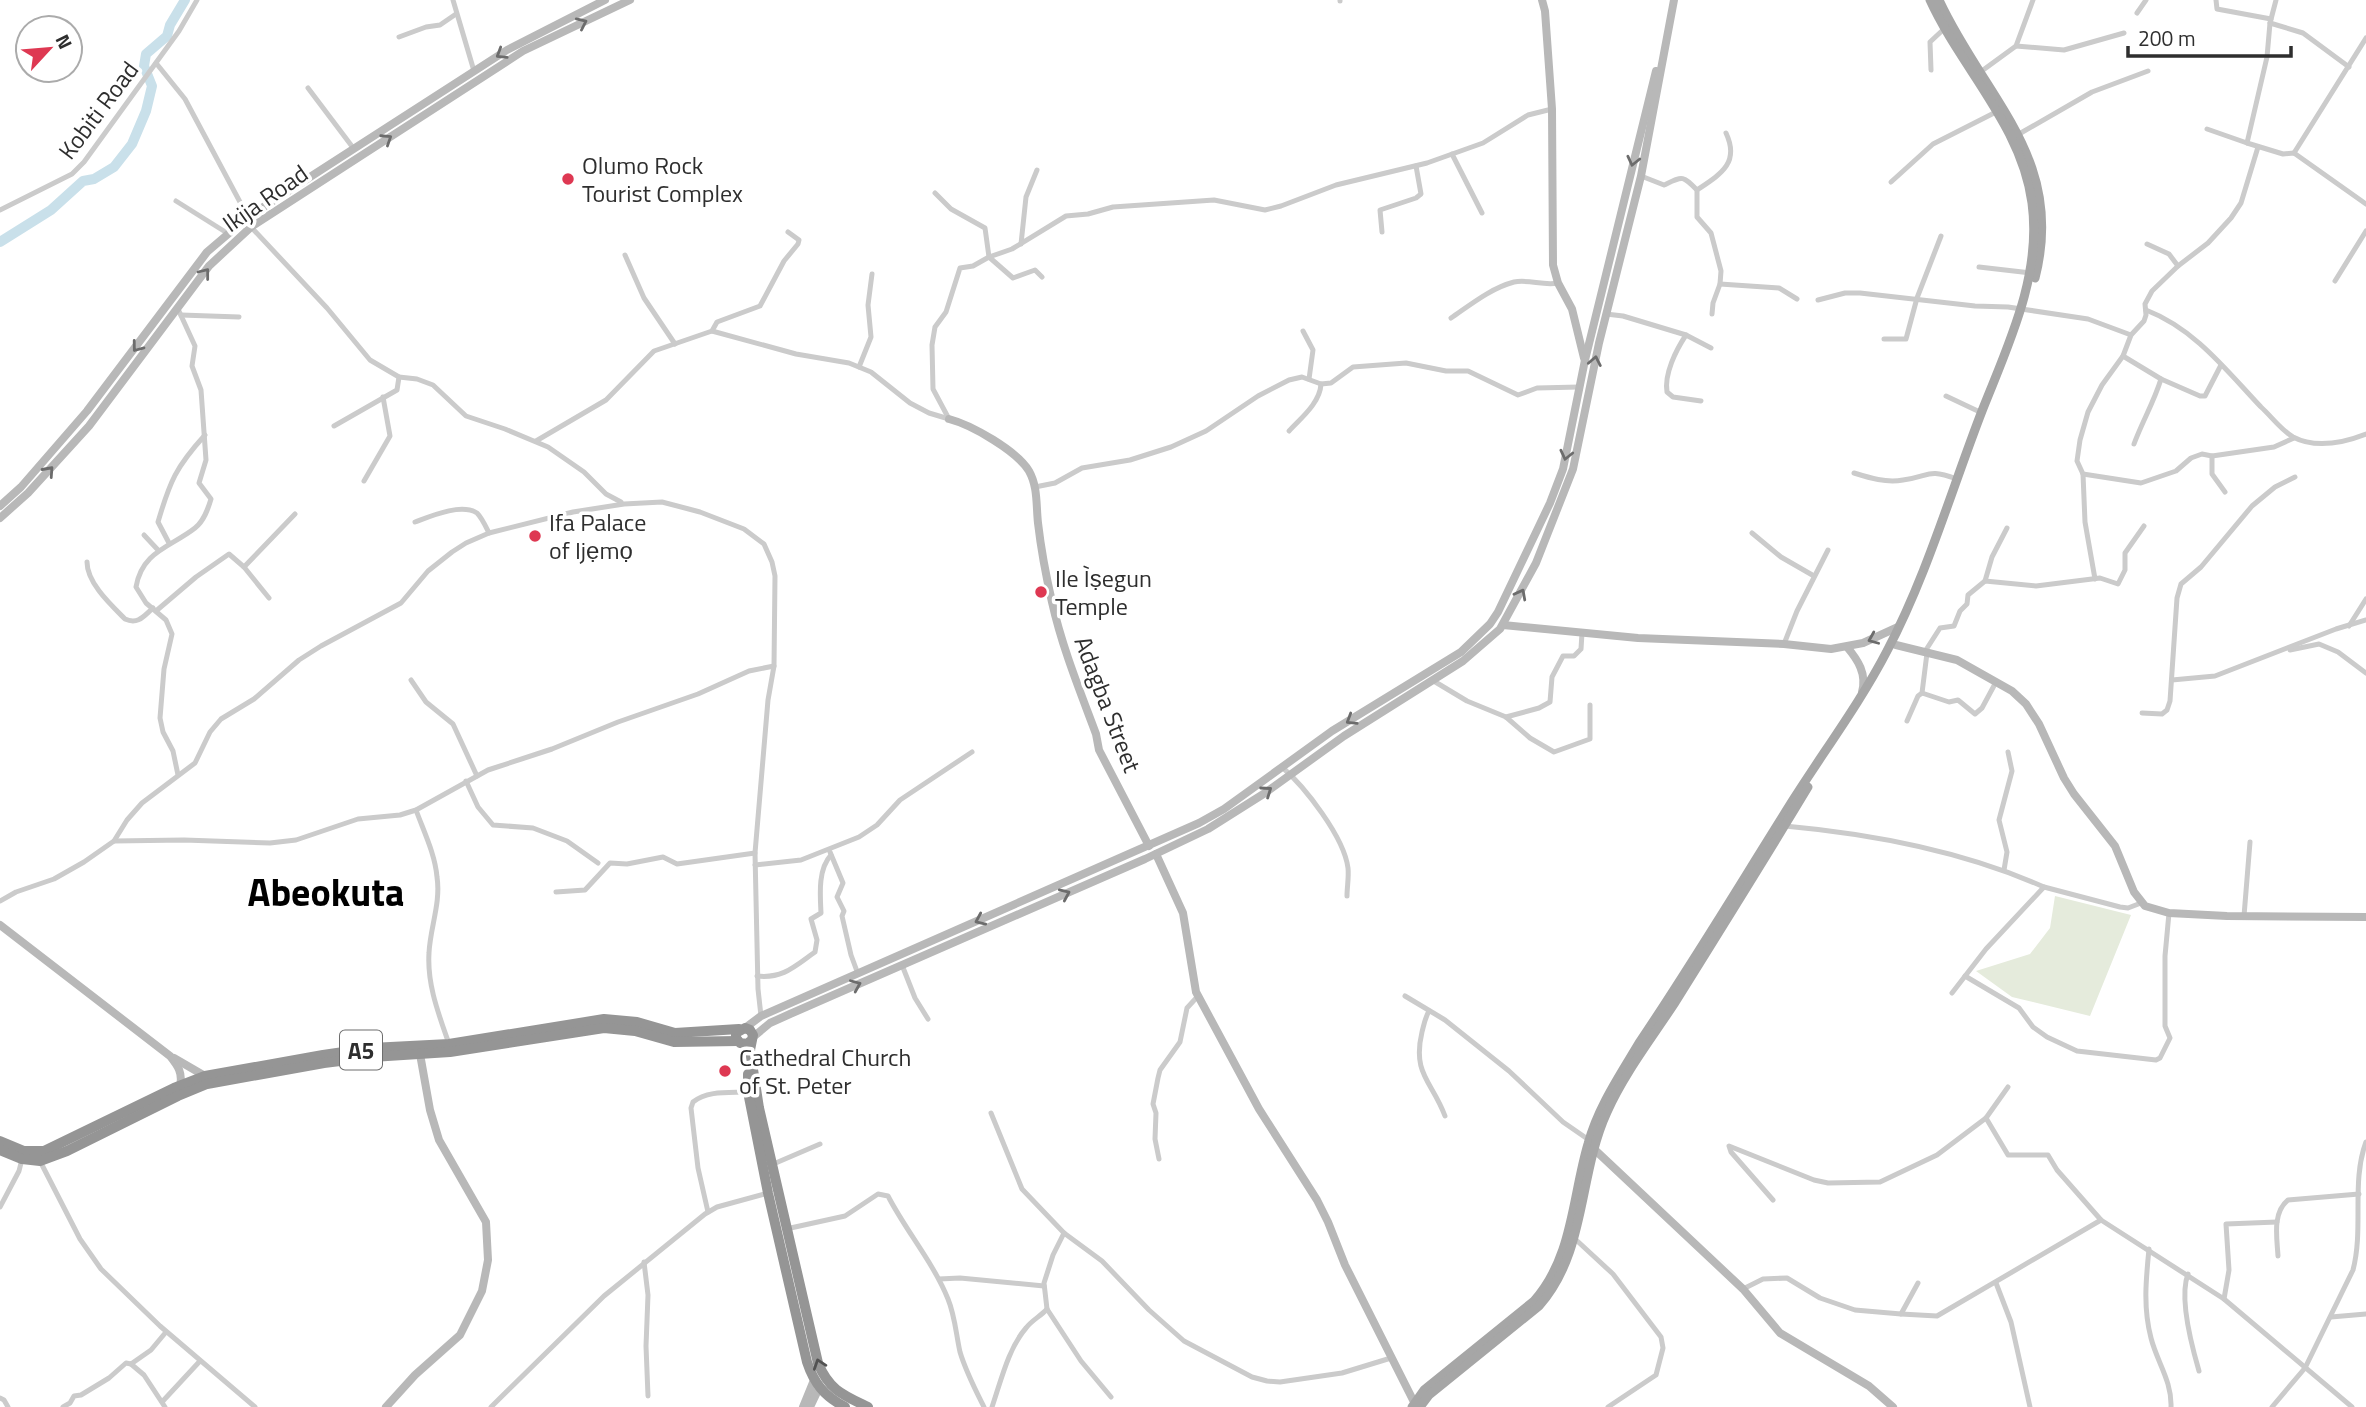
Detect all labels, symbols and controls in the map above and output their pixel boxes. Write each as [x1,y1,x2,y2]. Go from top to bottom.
north arrow [14,14,84,84]
scale bar [2128,14,2291,58]
one-way arrow [575,17,587,31]
text: 200 m [2138,22,2195,54]
text: N [49,29,81,54]
one-way arrow [495,45,508,58]
street label: Kobiti Road [49,53,147,167]
one-way arrow [380,135,393,148]
place label: Olumo Rock Tourist Complex [582,147,743,211]
street label: Ikija Road [215,155,315,241]
one-way arrow [1627,155,1642,167]
marker: Olumo Rock Tourist Complex [560,171,576,187]
one-way arrow [196,268,209,281]
one-way arrow [132,339,145,351]
one-way arrow [1587,355,1602,367]
one-way arrow [1560,448,1574,460]
one-way arrow [40,466,53,479]
place label: Ifa Palace of Ijẹmọ [549,504,646,568]
marker: Ifa Palace of Ijẹmọ [527,528,543,544]
place label: Ile Ìṣegun Temple [1055,560,1152,624]
marker: Ile Ìṣegun Temple [1033,584,1049,600]
one-way arrow [1513,589,1526,601]
one-way arrow [1868,630,1880,644]
street label: Adagba Street [1066,631,1151,778]
one-way arrow [1346,711,1359,724]
one-way arrow [1259,787,1272,799]
district label: Abeokuta [248,863,404,921]
one-way arrow [1057,888,1070,902]
one-way arrow [975,912,987,926]
one-way arrow [849,979,861,993]
road number: A5 [340,1030,382,1070]
place label: Cathedral Church of St. Peter [739,1039,911,1103]
marker: Cathedral Church of St. Peter [717,1063,733,1079]
one-way arrow [813,1358,827,1370]

